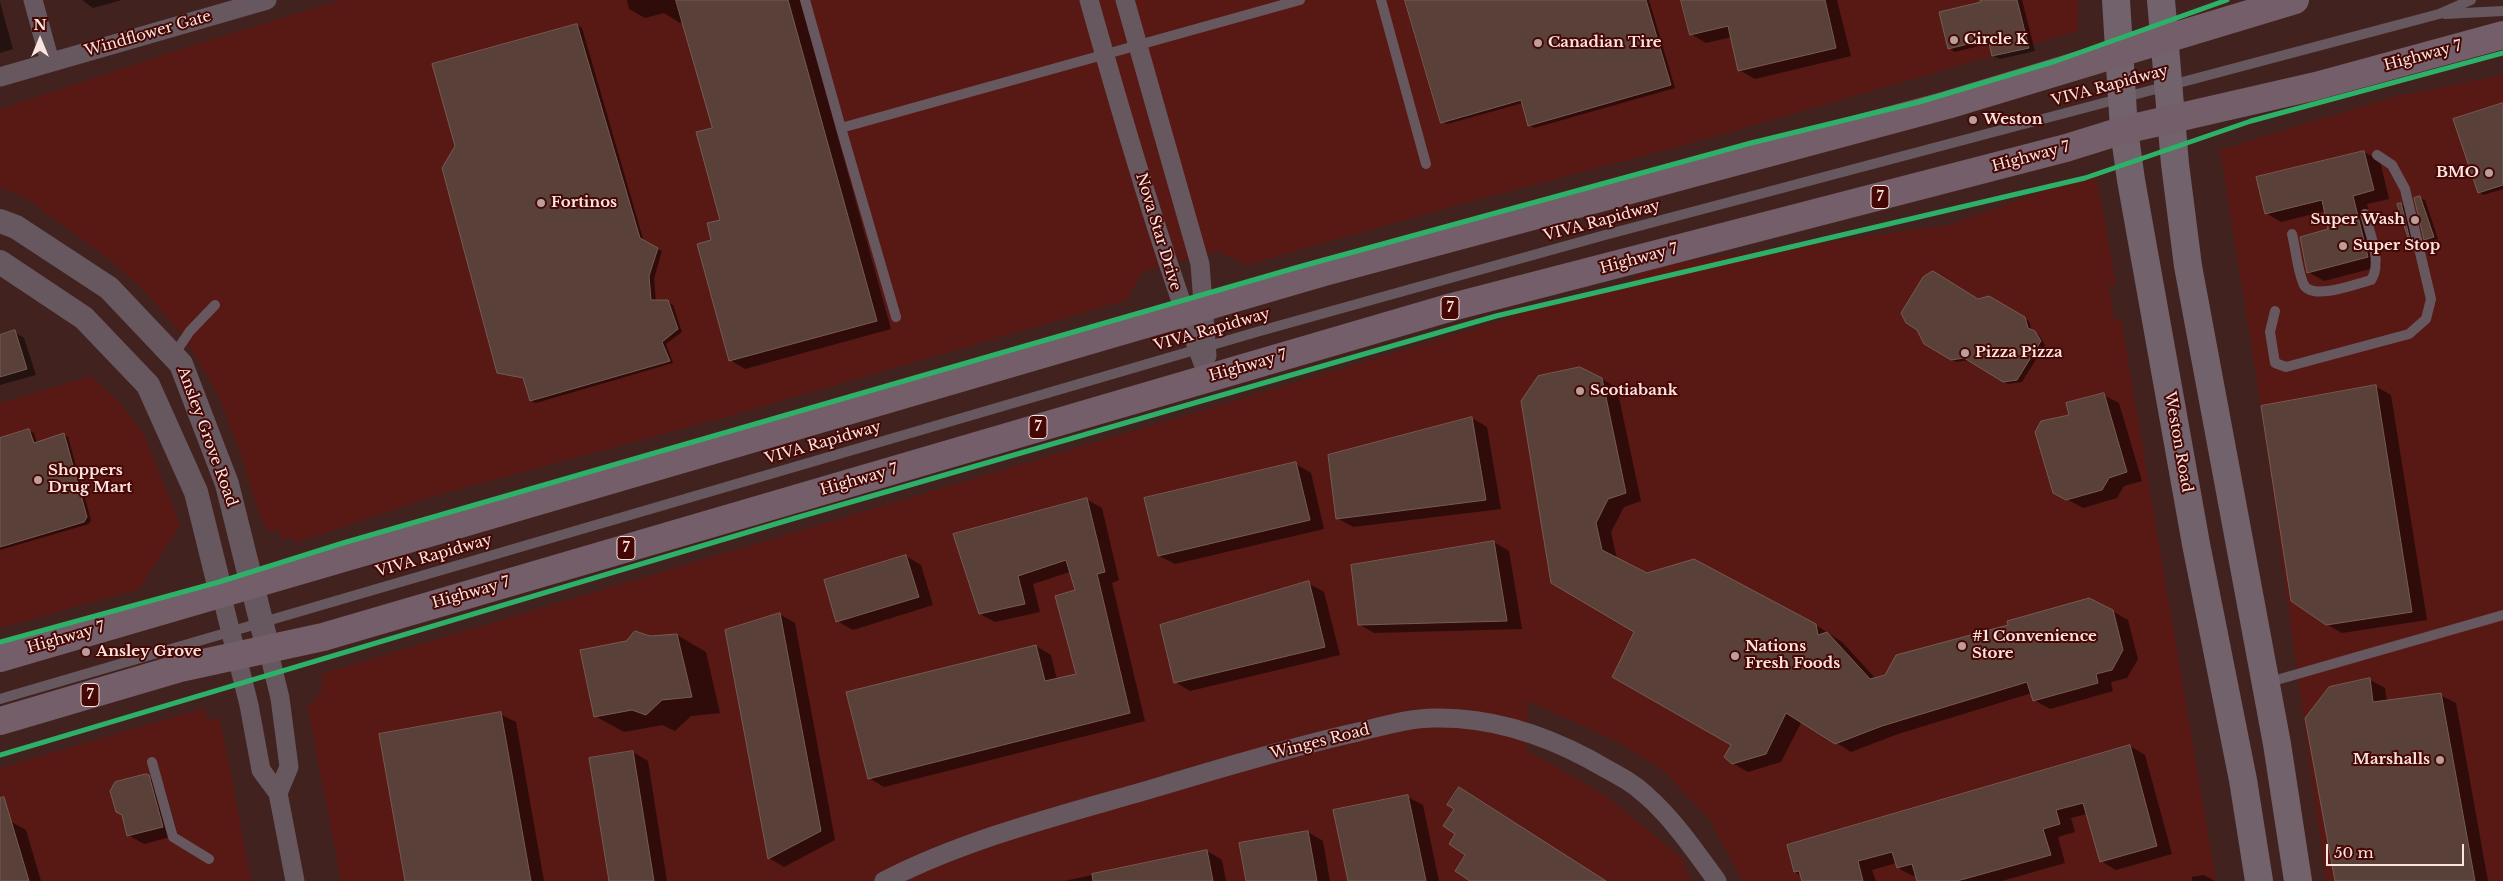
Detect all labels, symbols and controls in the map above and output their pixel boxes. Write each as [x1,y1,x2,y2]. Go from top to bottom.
street label: Windflower Gate [83,7,213,61]
north arrow [15,15,65,65]
text: N [33,16,47,34]
place label: Circle K [1964,31,2028,49]
place label: Canadian Tire [1548,34,1662,52]
marker: Circle K [1948,34,1960,46]
marker: Canadian Tire [1532,37,1544,49]
street label: Highway 7 [2382,37,2464,75]
street label: VIVA Rapidway [2050,62,2170,110]
place label: Weston [1983,111,2043,129]
marker: Weston [1967,114,1979,126]
street label: Highway 7 [1990,138,2072,176]
place label: BMO [2436,164,2479,182]
marker: BMO [2483,167,2495,179]
street label: Nova Star Drive [1132,171,1184,293]
road number: 7 [1871,186,1889,208]
place label: Fortinos [551,194,617,212]
marker: Fortinos [535,197,547,209]
street label: VIVA Rapidway [1542,197,1662,245]
place label: Super Wash [2310,211,2405,229]
marker: Super Wash [2409,214,2421,226]
place label: Super Stop [2353,237,2440,255]
street label: Highway 7 [1598,240,1680,278]
marker: Super Stop [2337,240,2349,252]
road number: 7 [1441,296,1459,320]
street label: VIVA Rapidway [1152,305,1272,355]
place label: Pizza Pizza [1975,344,2063,362]
street label: Highway 7 [1207,346,1289,386]
marker: Pizza Pizza [1959,347,1971,359]
street label: Ansley Grove Road [173,365,241,509]
place label: Scotiabank [1590,382,1678,400]
marker: Scotiabank [1574,385,1586,397]
street label: Weston Road [2160,390,2196,494]
road number: 7 [1029,416,1047,438]
street label: VIVA Rapidway [763,418,883,468]
street label: Highway 7 [818,460,900,500]
place label: Shoppers Drug Mart [48,462,132,497]
marker: Shoppers Drug Mart [32,474,44,486]
street label: VIVA Rapidway [374,531,494,581]
road number: 7 [617,536,635,560]
street label: Highway 7 [430,573,512,613]
street label: Highway 7 [25,618,107,658]
place label: #1 Convenience Store [1972,628,2097,663]
place label: Nations Fresh Foods [1745,638,1840,673]
marker: #1 Convenience Store [1956,640,1968,652]
place label: Ansley Grove [96,643,201,661]
marker: Ansley Grove [80,646,92,658]
marker: Nations Fresh Foods [1729,650,1741,662]
road number: 7 [81,684,99,706]
street label: Winges Road [1269,721,1371,763]
place label: Marshalls [2353,751,2430,769]
marker: Marshalls [2434,754,2446,766]
scale bar [2328,834,2466,866]
text: 50 m [2334,843,2374,862]

